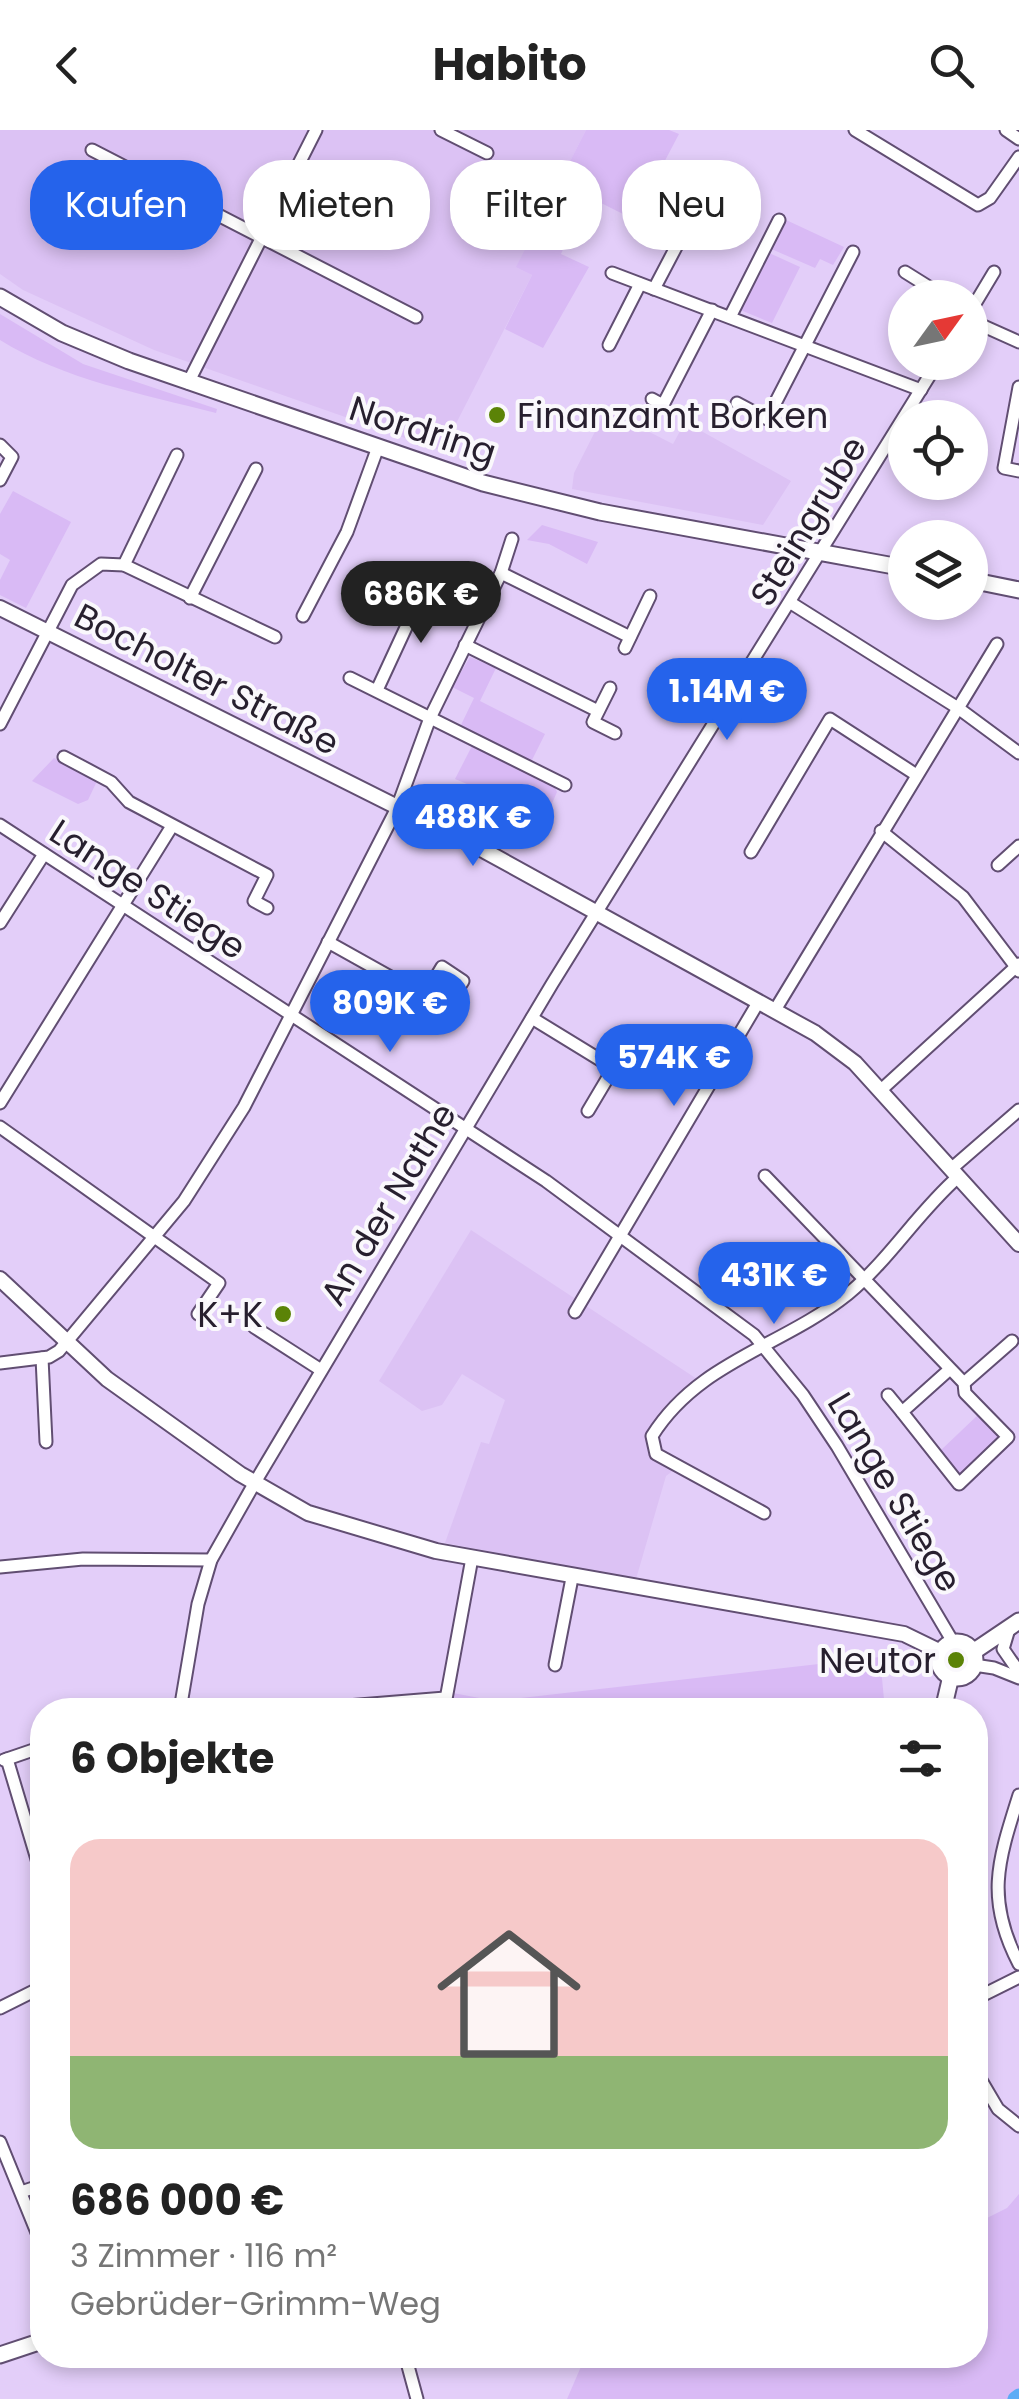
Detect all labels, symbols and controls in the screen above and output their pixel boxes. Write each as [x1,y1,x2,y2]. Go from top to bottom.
text: Habito [432,33,587,96]
icon: back [40,38,95,93]
icon: search [924,38,979,93]
chip: Kaufen [30,160,223,250]
chip: Mieten [243,160,430,250]
chip: Filter [450,160,602,250]
chip: Neu [622,160,761,250]
north arrow [888,280,988,380]
map controls [888,280,988,620]
street label: Nordring [343,383,503,477]
place label: Finanzamt Borken [517,391,828,440]
button: locate [888,400,988,500]
marker: Finanzamt Borken [486,404,508,426]
street label: Steingrube [738,427,878,615]
button: layers [888,520,988,620]
pin: 686K € [340,561,502,646]
text: 686K € [363,571,479,616]
street label: Bocholter Straße [66,591,348,767]
pin: 1.14M € [635,658,819,743]
text: 1.14M € [669,668,785,713]
pin: 488K € [392,784,554,869]
text: 488K € [414,794,532,839]
street label: Lange Stiege [40,807,256,971]
pin: 809K € [309,970,471,1055]
text: 809K € [332,980,448,1025]
pin: 574K € [593,1024,755,1109]
text: 574K € [617,1034,731,1079]
street label: An der Nathe [308,1094,468,1314]
pin: 431K € [693,1242,855,1327]
text: 431K € [720,1252,828,1297]
place label: K+K [197,1290,263,1339]
marker: K+K [272,1303,294,1325]
street label: Lange Stiege [816,1383,974,1601]
place label: Neutor [819,1636,936,1685]
marker: Neutor [945,1649,967,1671]
text: 6 Objekte [70,1729,274,1788]
icon: filters [893,1731,948,1786]
icon: home [419,1904,599,2084]
text: 686 000 € [70,2171,284,2230]
text: 3 Zimmer · 116 m² [70,2233,337,2278]
text: Gebrüder-Grimm-Weg [70,2281,441,2326]

